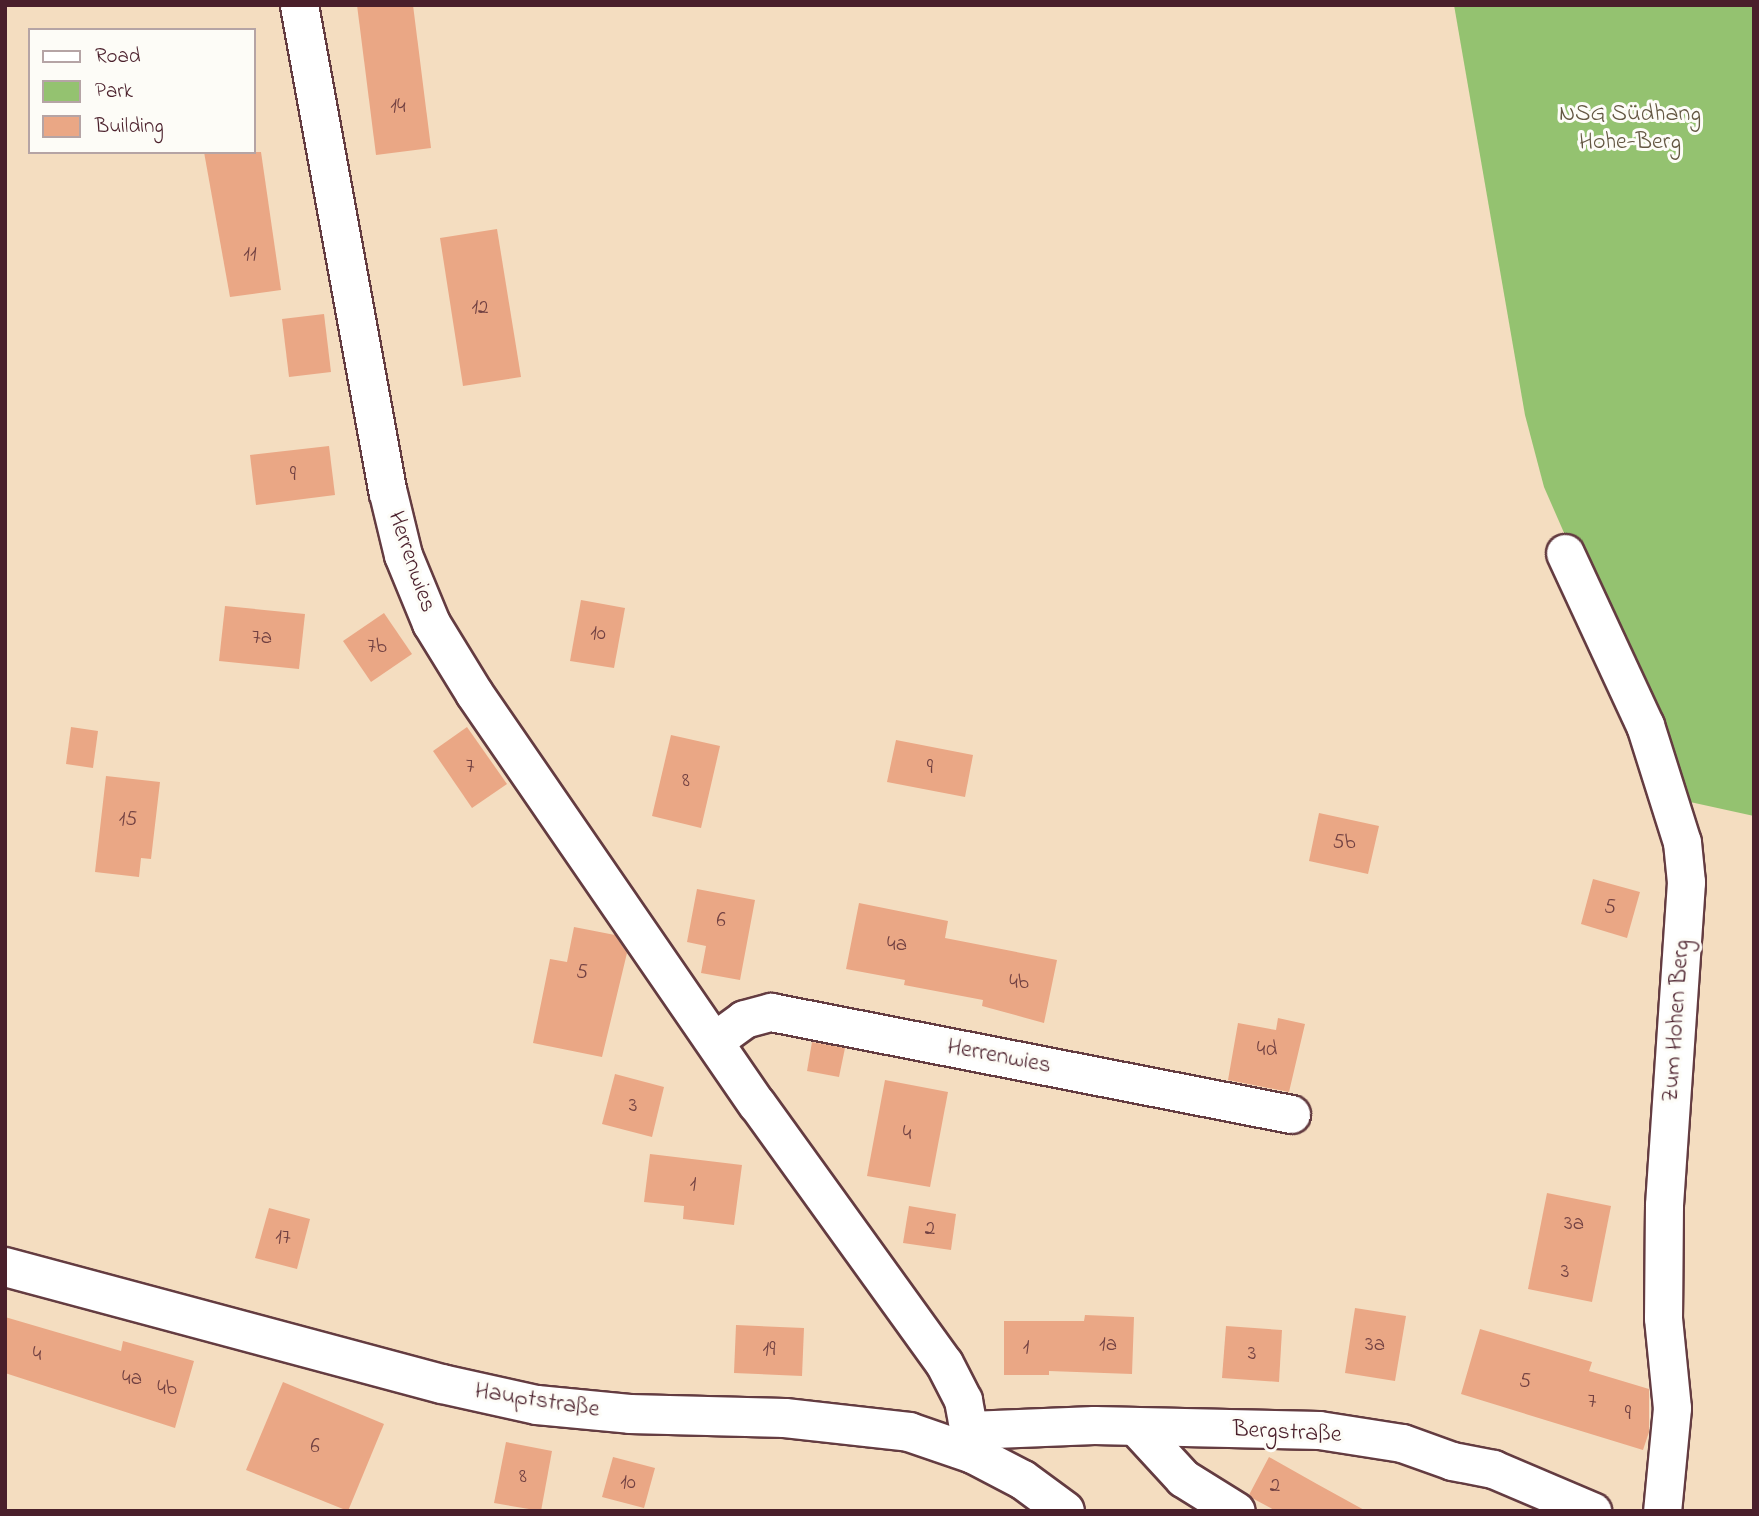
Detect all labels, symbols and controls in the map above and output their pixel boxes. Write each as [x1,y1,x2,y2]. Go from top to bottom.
legend [28,28,256,154]
text: Road [95,42,141,72]
text: Park [95,77,133,107]
house number: 14 [390,94,406,120]
park label: NSG Südhang Hohe-Berg [1559,101,1701,157]
text: Building [95,112,164,142]
house number: 11 [243,242,257,268]
house number: 12 [471,295,489,321]
house number: 9 [290,462,296,488]
street label: Herrenwies [380,508,442,616]
house number: 10 [590,621,606,647]
house number: 7a [252,625,272,651]
house number: 7b [367,634,387,660]
house number: 7 [466,754,474,780]
house number: 9 [927,755,933,781]
house number: 8 [682,768,690,794]
house number: 15 [119,807,137,833]
house number: 5b [1332,830,1356,856]
house number: 5 [1604,895,1616,921]
house number: 6 [716,908,726,934]
house number: 4a [887,932,907,958]
street label: Zum Hohen Berg [1657,939,1697,1103]
house number: 5 [576,960,588,986]
house number: 4b [1009,970,1029,996]
street label: Herrenwies [945,1033,1053,1081]
house number: 4d [1257,1037,1277,1063]
house number: 3 [629,1093,637,1119]
house number: 4 [903,1121,911,1147]
house number: 1 [690,1172,696,1198]
house number: 3a [1564,1211,1584,1237]
house number: 2 [925,1216,935,1242]
house number: 17 [275,1225,291,1251]
house number: 3 [1561,1259,1569,1285]
house number: 1a [1099,1332,1117,1358]
house number: 3a [1365,1332,1385,1358]
house number: 1 [1023,1335,1029,1361]
house number: 19 [763,1337,775,1363]
house number: 3 [1248,1341,1256,1367]
house number: 4 [33,1342,41,1368]
house number: 4a [122,1366,142,1392]
house number: 5 [1519,1369,1531,1395]
house number: 4b [157,1376,177,1402]
street label: Hauptstraße [473,1377,601,1425]
house number: 7 [1588,1389,1596,1415]
house number: 9 [1625,1401,1631,1427]
street label: Bergstraße [1232,1416,1342,1450]
house number: 6 [310,1434,320,1460]
house number: 8 [519,1464,527,1490]
house number: 10 [620,1470,636,1496]
house number: 2 [1270,1473,1280,1499]

